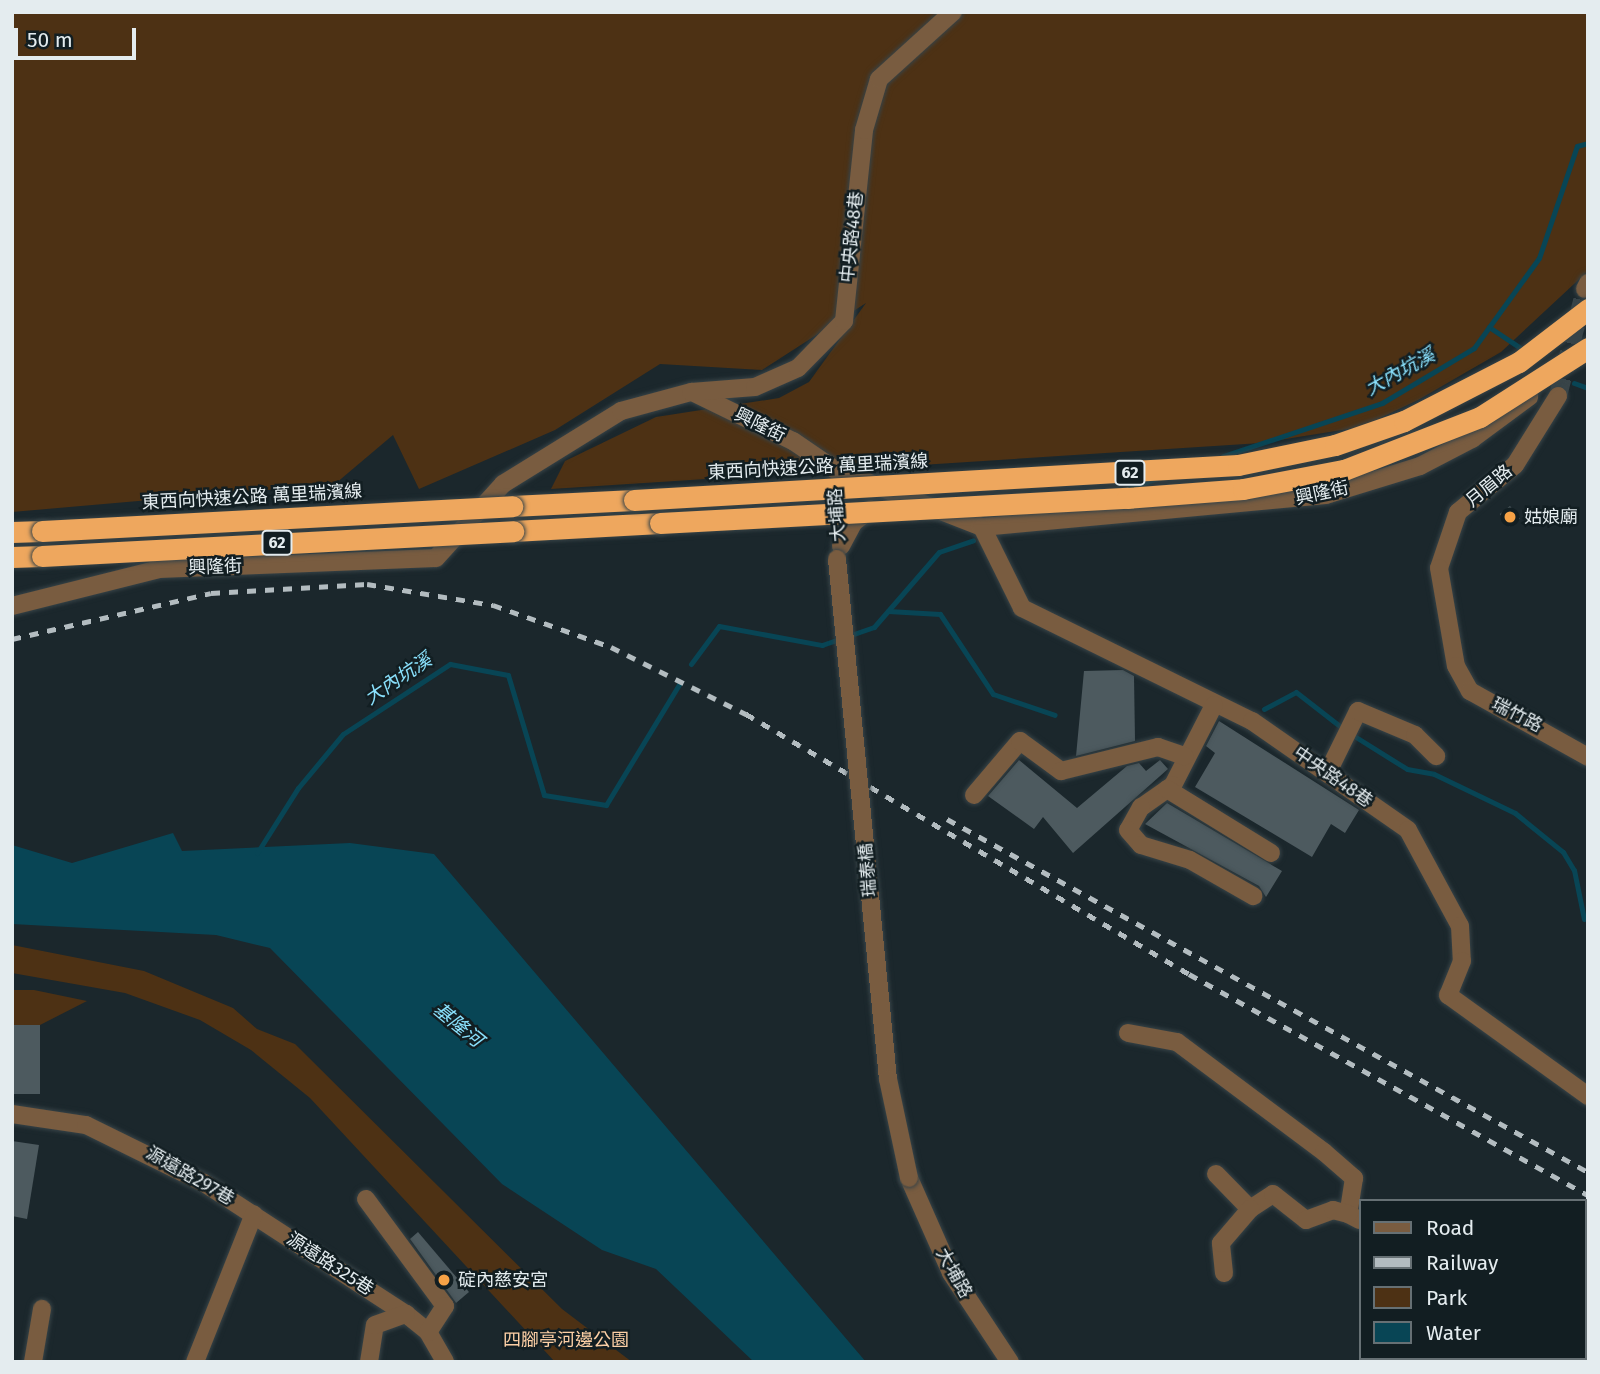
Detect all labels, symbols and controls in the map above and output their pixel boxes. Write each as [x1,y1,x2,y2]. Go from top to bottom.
scale bar [18,14,140,58]
text: 50 m [27,27,73,53]
street label: 中央路48巷 [836,190,868,284]
water label: 大內坑溪 [1361,344,1439,400]
street label: 興隆街 [731,403,789,447]
street label: 東西向快速公路 萬里瑞濱線 [707,450,929,484]
road number: 62 [1114,460,1146,486]
street label: 月眉路 [1461,460,1517,512]
street label: 興隆街 [1293,477,1351,509]
street label: 東西向快速公路 萬里瑞濱線 [141,480,363,514]
street label: 大埔路 [824,487,850,543]
place label: 姑娘廟 [1524,506,1578,528]
marker: 姑娘廟 [1502,509,1518,525]
road number: 62 [261,530,293,556]
street label: 興隆街 [188,555,242,579]
water label: 大內坑溪 [360,648,436,710]
street label: 瑞竹路 [1488,693,1546,737]
street label: 中央路48巷 [1289,742,1377,812]
street label: 瑞泰橋 [855,842,881,898]
water label: 基隆河 [429,998,487,1052]
street label: 源遠路297巷 [142,1142,238,1210]
legend [1358,1199,1586,1360]
text: Road [1426,1215,1474,1241]
street label: 源遠路325巷 [283,1228,377,1300]
street label: 大埔路 [931,1244,977,1302]
text: Railway [1426,1250,1498,1276]
place label: 碇內慈安宮 [458,1269,548,1291]
marker: 碇內慈安宮 [436,1272,452,1288]
text: Park [1426,1285,1467,1311]
text: Water [1426,1320,1481,1346]
park label: 四腳亭河邊公園 [503,1329,629,1351]

